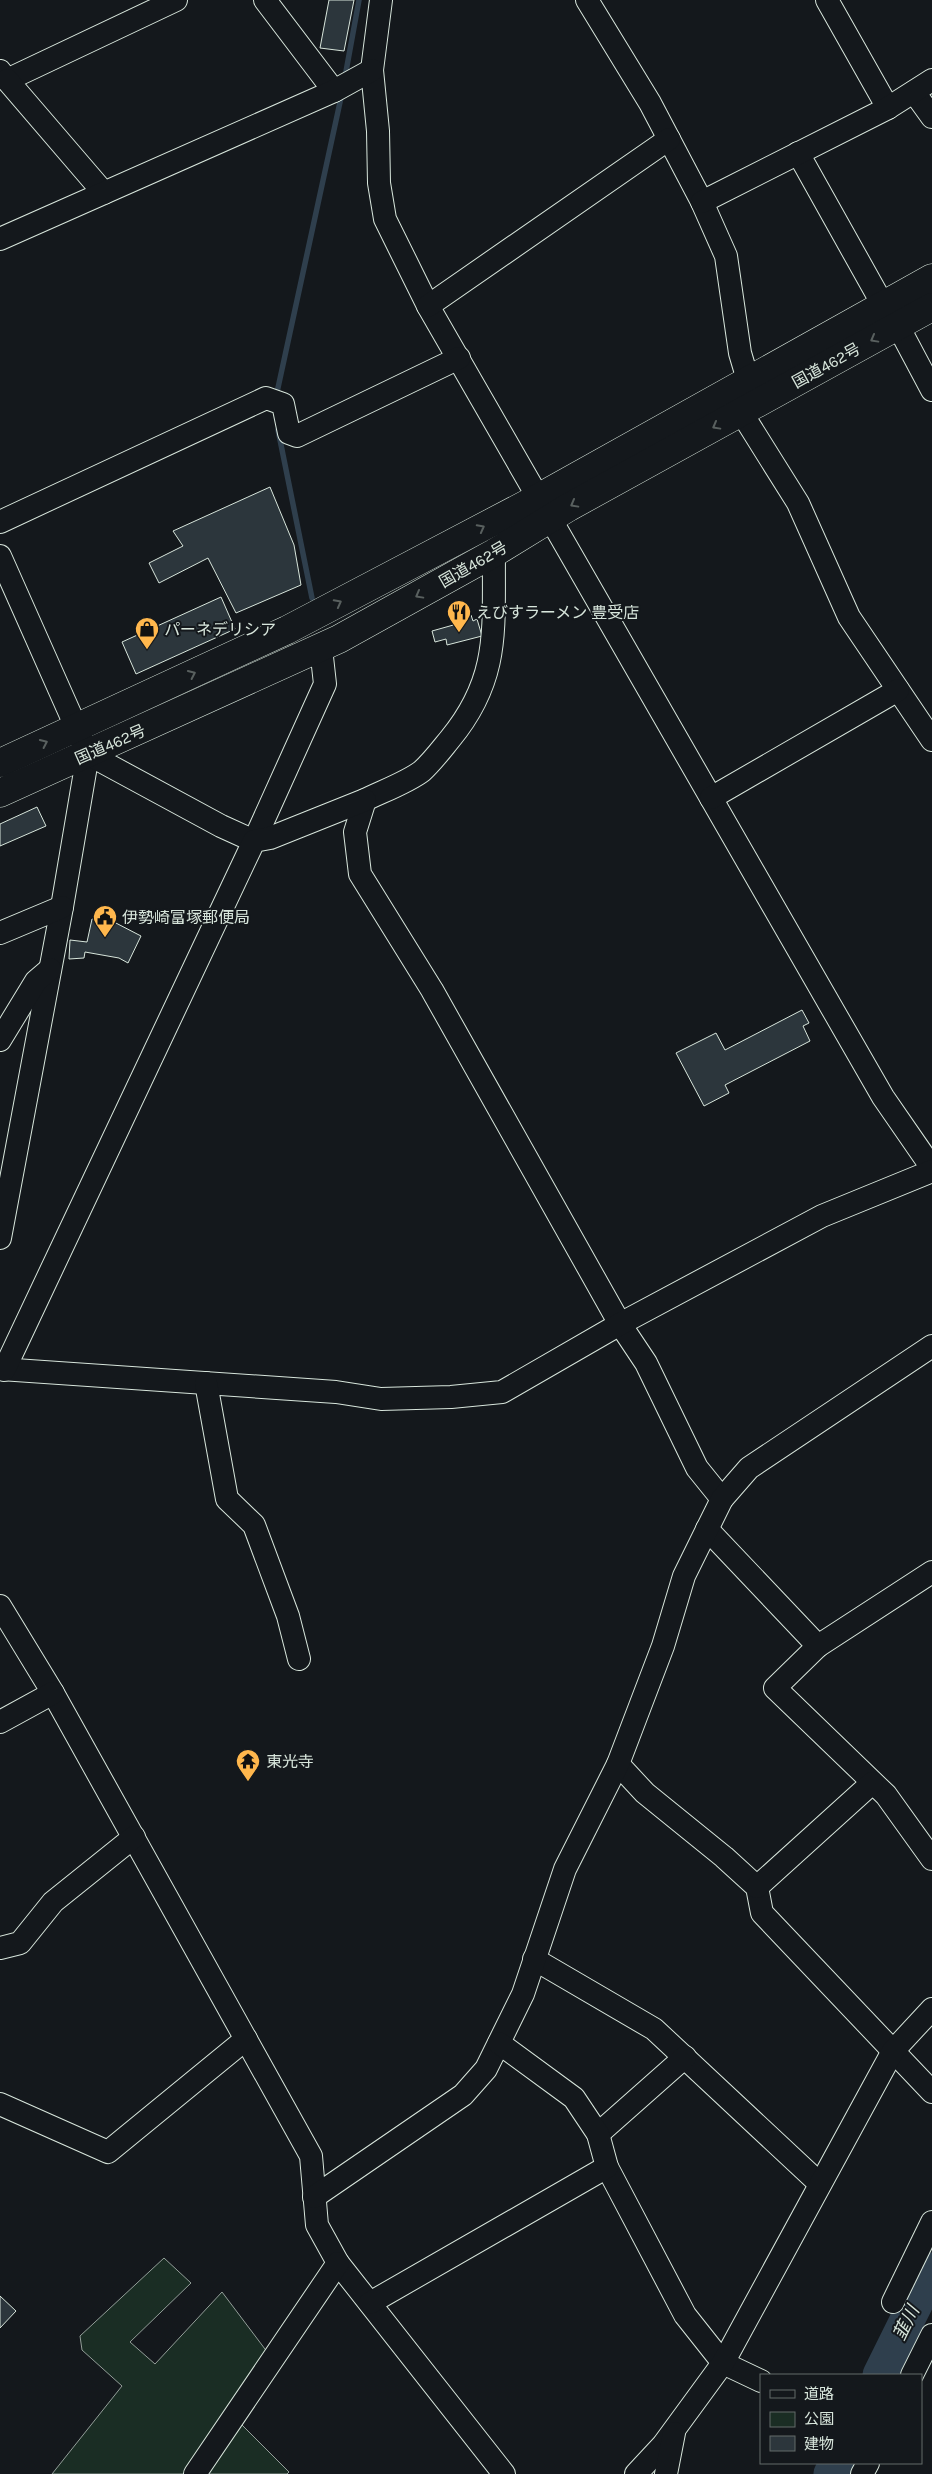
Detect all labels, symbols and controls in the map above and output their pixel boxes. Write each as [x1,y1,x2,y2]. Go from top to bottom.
one-way arrow [870,333,879,343]
street label: 国道462号 [789,339,864,392]
one-way arrow [713,420,722,430]
one-way arrow [570,498,579,508]
one-way arrow [476,524,485,534]
street label: 国道462号 [436,537,511,592]
one-way arrow [415,589,424,599]
one-way arrow [332,599,341,609]
restaurant icon: えびすラーメン 豊受店 [446,599,472,633]
place label: えびすラーメン 豊受店 [476,603,639,622]
shop icon: パーネデリシア [134,616,160,650]
place label: パーネデリシア [164,620,276,639]
one-way arrow [187,670,196,681]
street label: 国道462号 [72,720,148,768]
one-way arrow [39,739,48,749]
public building icon: 伊勢崎富塚郵便局 [92,904,118,938]
place label: 伊勢崎富塚郵便局 [122,908,250,927]
temple icon: 東光寺 [235,1748,261,1782]
place label: 東光寺 [266,1752,314,1771]
water label: 韮川 [888,2300,925,2344]
legend [760,2374,922,2464]
text: 道路 [804,2385,834,2403]
text: 公園 [804,2410,834,2428]
text: 建物 [804,2435,834,2453]

